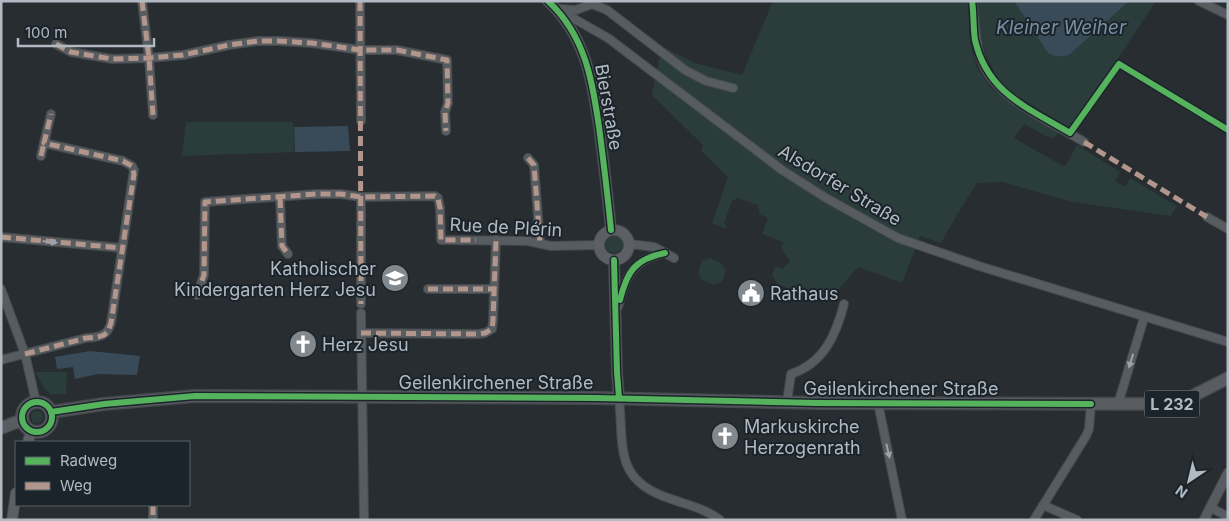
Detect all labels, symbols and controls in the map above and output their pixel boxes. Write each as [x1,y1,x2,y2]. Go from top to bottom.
scale bar [18,15,154,47]
water label: Kleiner Weiher [996,16,1127,39]
text: 100 m [25,23,67,42]
street label: Bierstraße [591,62,627,152]
street label: Alsdorfer Straße [775,140,905,230]
street label: Rue de Plérin [449,214,563,240]
one-way arrow [42,238,58,246]
place label: Katholischer Kindergarten Herz Jesu [174,258,376,300]
school or university icon: Katholischer Kindergarten Herz Jesu [380,263,410,293]
public building icon: Rathaus [736,278,766,308]
place label: Rathaus [770,283,838,304]
church icon: Herz Jesu [288,329,318,359]
place label: Herz Jesu [322,334,409,355]
one-way arrow [1126,354,1134,369]
street label: Geilenkirchener Straße [399,372,593,393]
street label: Geilenkirchener Straße [804,378,998,399]
road number: L 232 [1144,390,1200,418]
place label: Markuskirche Herzogenrath [744,416,861,458]
church icon: Markuskirche Herzogenrath [710,421,740,451]
legend [15,441,190,506]
one-way arrow [884,443,892,458]
text: Radweg [60,451,117,470]
north arrow [1164,456,1214,506]
text: Weg [60,476,92,495]
text: N [1172,482,1191,502]

